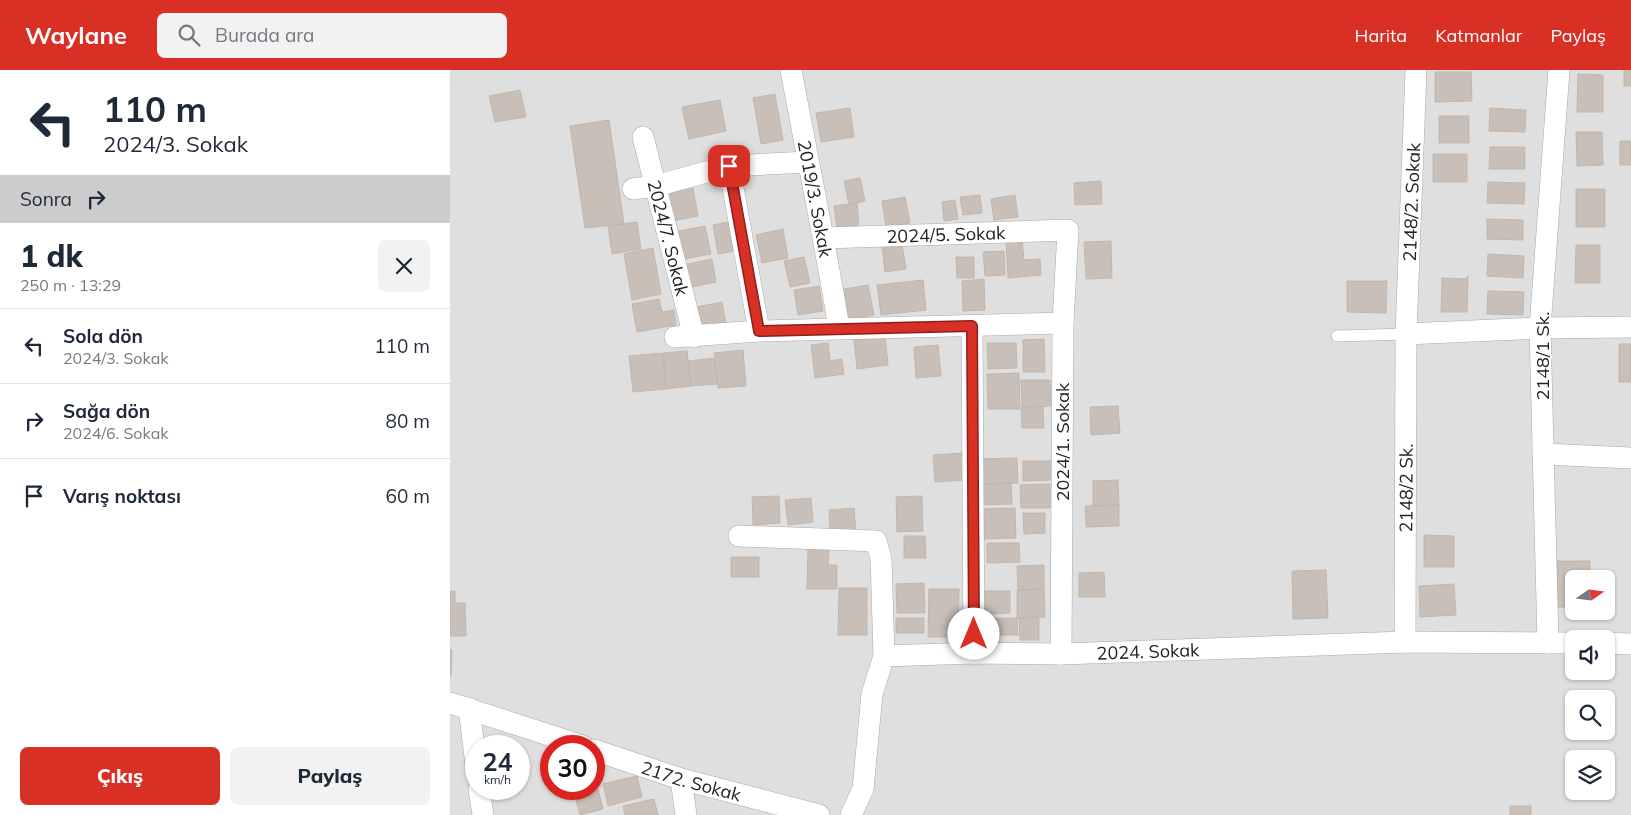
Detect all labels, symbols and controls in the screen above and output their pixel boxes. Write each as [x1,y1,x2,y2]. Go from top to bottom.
search box [157,13,507,58]
text: Waylane [25,20,127,50]
icon: search [175,21,203,49]
text: Burada ara [215,23,314,47]
text: Harita [1355,24,1407,47]
text: Katmanlar [1435,24,1522,47]
text: Paylaş [1550,24,1606,47]
text: 110 m [103,87,207,131]
icon: left [20,90,85,155]
text: 2024/3. Sokak [103,130,248,158]
street label: 2019/3. Sokak [793,138,838,260]
street label: 2148/2. Sokak [1397,142,1425,262]
pin [708,145,750,187]
icon: arrive [715,152,743,180]
street label: 2024/7. Sokak [643,177,695,299]
icon: right [82,185,110,213]
text: Sonra [20,187,72,211]
street label: 2024/5. Sokak [886,221,1006,247]
text: 1 dk [20,237,83,275]
button: close [378,240,430,292]
text: 250 m · 13:29 [20,275,121,295]
street label: 2148/1 Sk. [1531,312,1554,400]
text: Sola dön [63,324,143,348]
icon: left [20,332,48,360]
text: 110 m [374,334,430,358]
text: 2024/3. Sokak [63,348,169,368]
street label: 2024/1. Sokak [1051,382,1074,501]
text: Sağa dön [63,399,150,423]
icon: right [20,407,48,435]
text: 80 m [386,409,430,433]
text: 2024/6. Sokak [63,423,169,443]
street label: 2148/2 Sk. [1394,444,1417,532]
icon: arrive [20,482,48,510]
text: Varış noktası [63,484,181,508]
text: 60 m [386,484,430,508]
north arrow [1565,570,1615,620]
map controls [1565,570,1615,800]
position arrow [947,607,999,659]
button: sound [1565,630,1615,680]
street label: 2024. Sokak [1096,638,1200,664]
button: search [1565,690,1615,740]
speed limit sign: 30 [540,735,605,800]
text: 24 [482,746,513,777]
button: Çıkış [20,747,220,805]
button: Paylaş [230,747,430,805]
button: layers [1565,750,1615,800]
street label: 2172. Sokak [638,755,744,806]
text: km/h [484,772,511,787]

